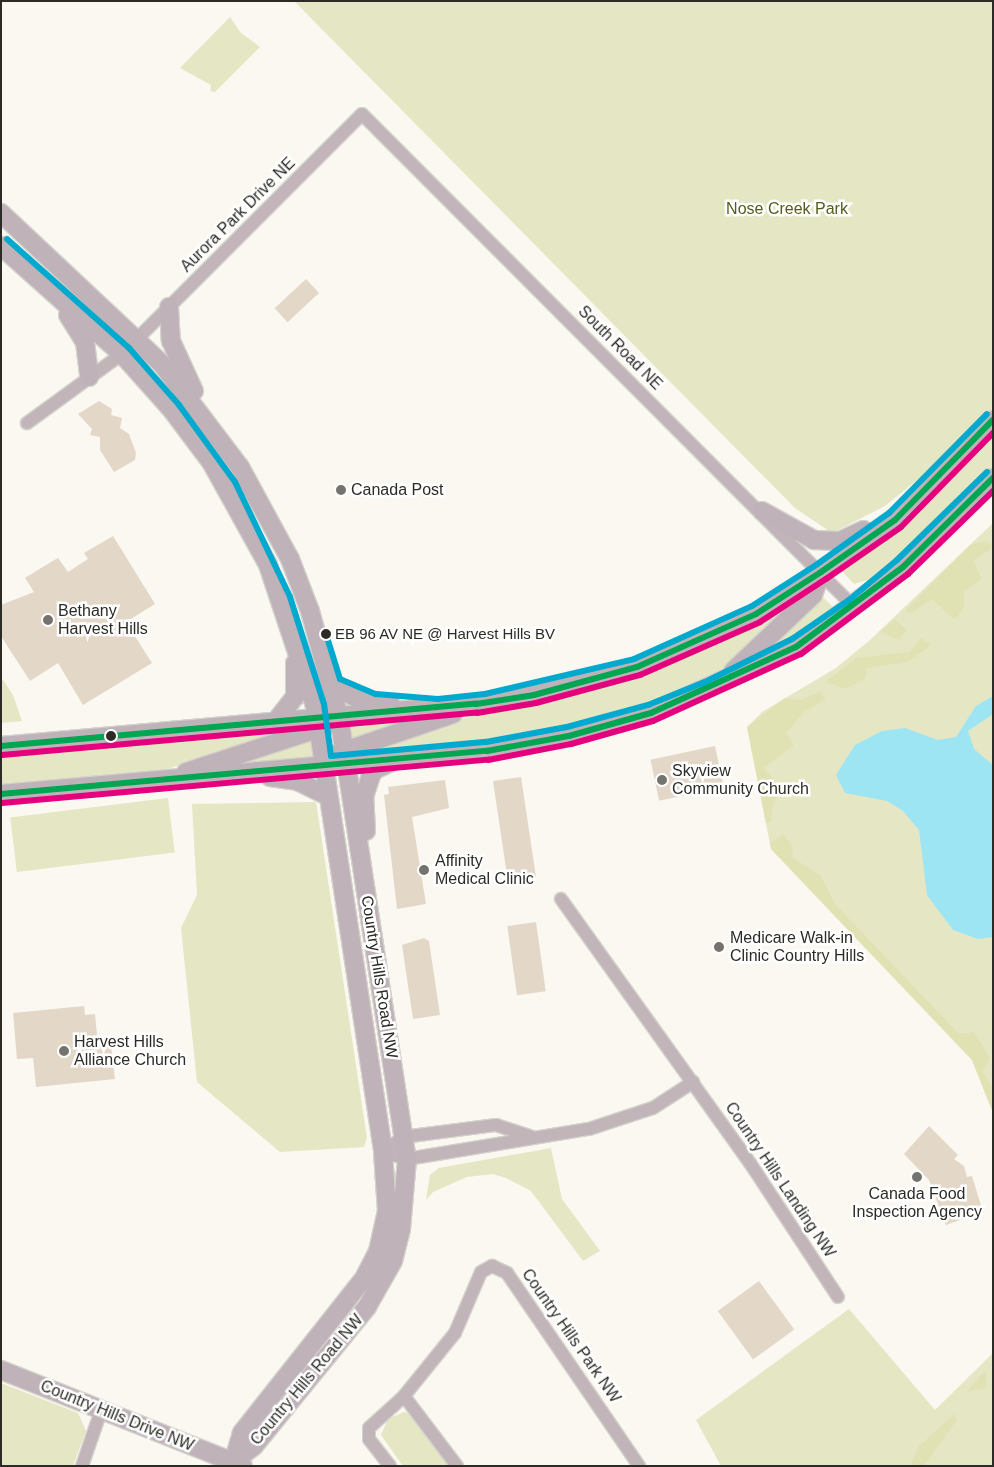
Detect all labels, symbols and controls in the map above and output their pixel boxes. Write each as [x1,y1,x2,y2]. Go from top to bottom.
street label: Aurora Park Drive NE [177,154,299,276]
park label: Nose Creek Park [726,199,848,219]
street label: South Road NE [574,302,666,394]
place label: Canada Post [351,480,444,500]
marker: Canada Post [335,484,347,496]
place label: Bethany Harvest Hills [58,601,148,639]
marker: Bethany Harvest Hills [42,614,54,626]
place label: EB 96 AV NE @ Harvest Hills BV [335,625,556,643]
marker: EB 96 AV NE @ Harvest Hills BV [321,629,331,639]
unlabelled marker [106,731,116,741]
place label: Skyview Community Church [672,761,809,799]
marker: Skyview Community Church [656,774,668,786]
place label: Affinity Medical Clinic [435,851,534,889]
marker: Affinity Medical Clinic [417,863,431,877]
street label: Country Hills Road NW [357,894,401,1060]
place label: Medicare Walk-in Clinic Country Hills [730,928,864,966]
marker: Medicare Walk-in Clinic Country Hills [712,940,726,954]
place label: Harvest Hills Alliance Church [74,1032,186,1070]
marker: Harvest Hills Alliance Church [58,1045,70,1057]
street label: Country Hills Landing NW [721,1099,839,1261]
marker: Canada Food Inspection Agency [911,1171,923,1183]
place label: Canada Food Inspection Agency [852,1184,982,1222]
street label: Country Hills Park NW [517,1265,625,1407]
street label: Country Hills Road NW [247,1311,367,1449]
street label: Country Hills Drive NW [38,1376,196,1456]

